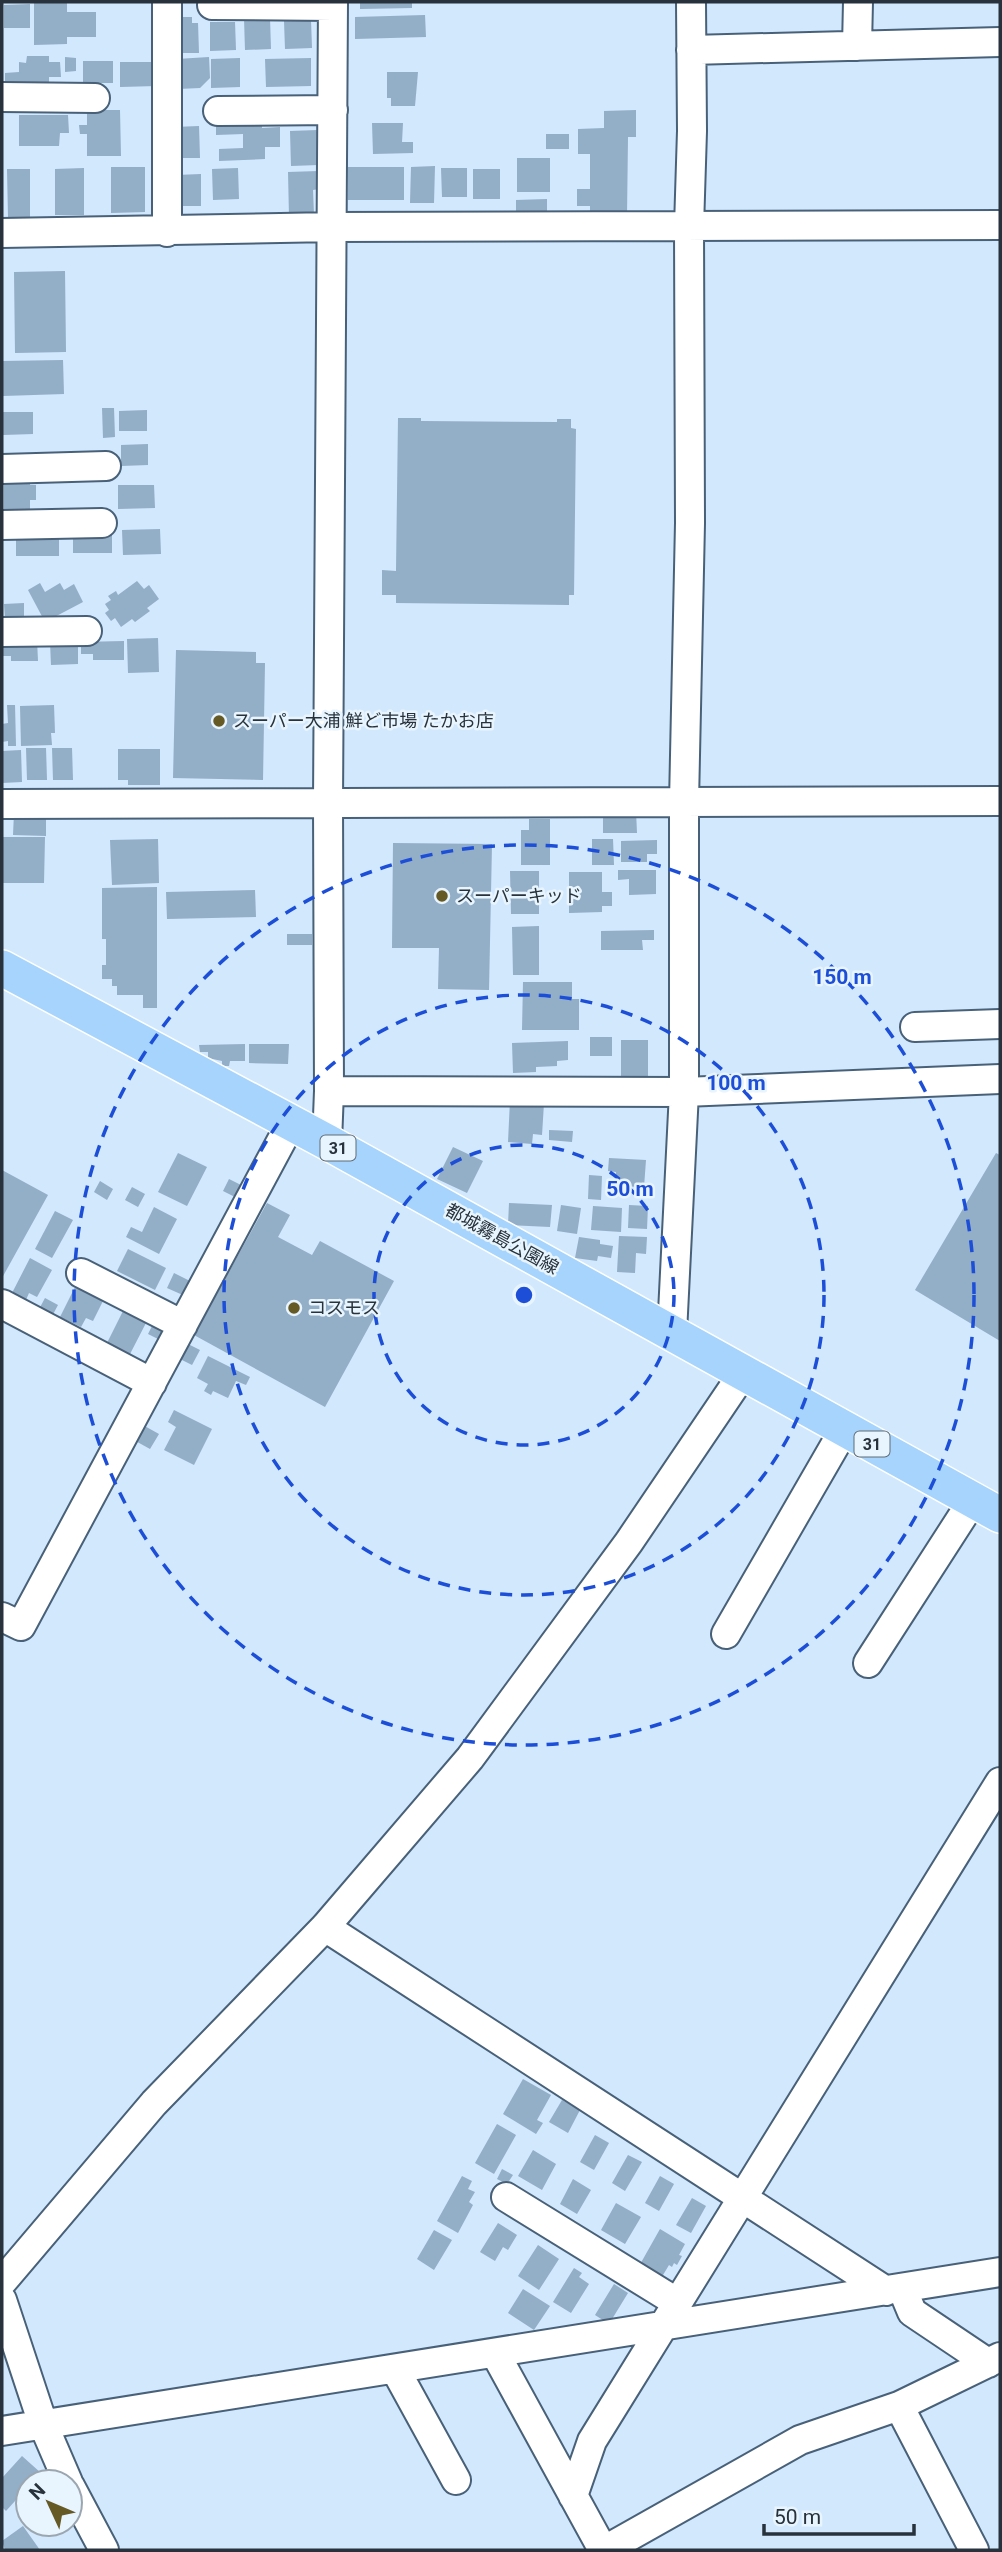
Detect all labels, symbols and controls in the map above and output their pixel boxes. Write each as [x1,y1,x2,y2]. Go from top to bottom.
place label: スーパー大浦 鮮ど市場 たかお店 [233,710,494,731]
marker: スーパー大浦 鮮ど市場 たかお店 [211,713,227,729]
place label: スーパーキッド [456,885,582,906]
marker: スーパーキッド [434,888,450,904]
text: 150 m [812,965,872,989]
text: 100 m [706,1071,766,1095]
road number: 31 [320,1136,356,1160]
text: 50 m [606,1177,654,1201]
street label: 都城霧島公園線 [442,1199,562,1278]
centre of rings [512,1283,536,1307]
place label: コスモス [308,1297,380,1318]
marker: コスモス [286,1300,302,1316]
road number: 31 [854,1432,890,1456]
north arrow [14,2468,84,2538]
text: N [24,2479,50,2504]
scale bar [764,2492,914,2536]
text: 50 m [774,2505,821,2529]

